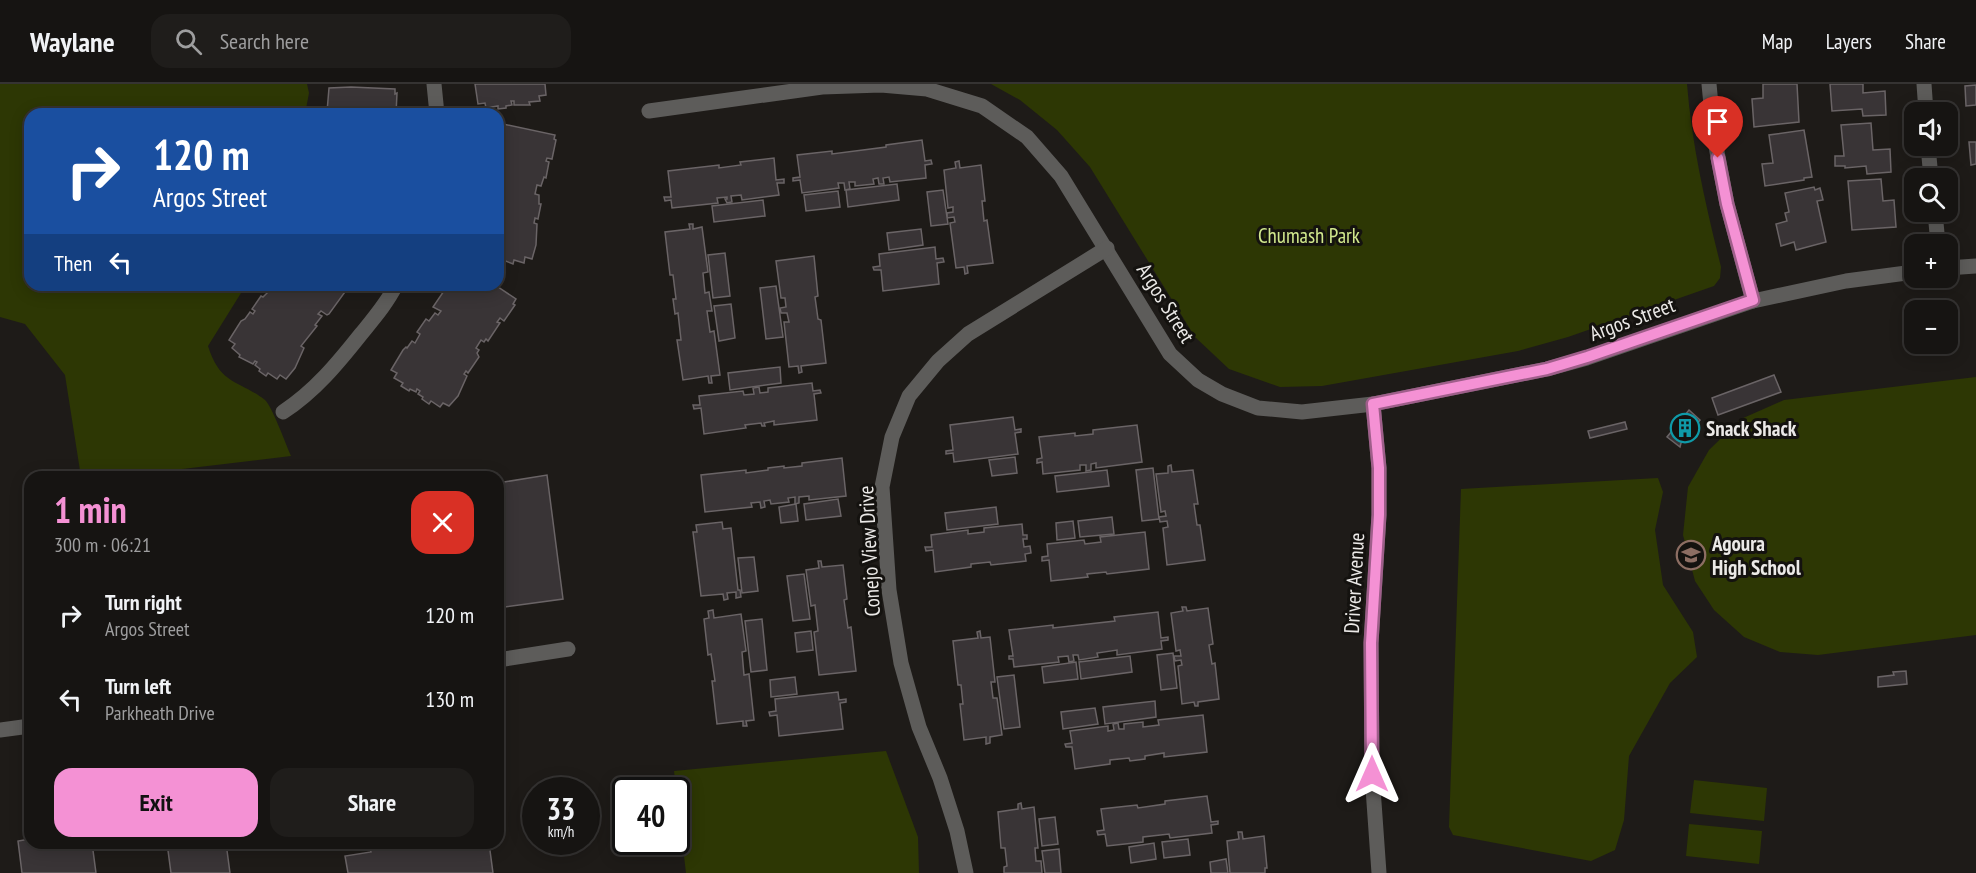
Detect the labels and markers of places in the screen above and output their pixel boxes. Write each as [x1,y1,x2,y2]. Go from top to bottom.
pin [1692,96,1743,158]
building icon: Snack Shack [1669,412,1701,444]
place label: Snack Shack [1706,415,1797,442]
place label: Agoura High School [1711,530,1802,581]
school or university icon: Agoura High School [1675,539,1707,571]

